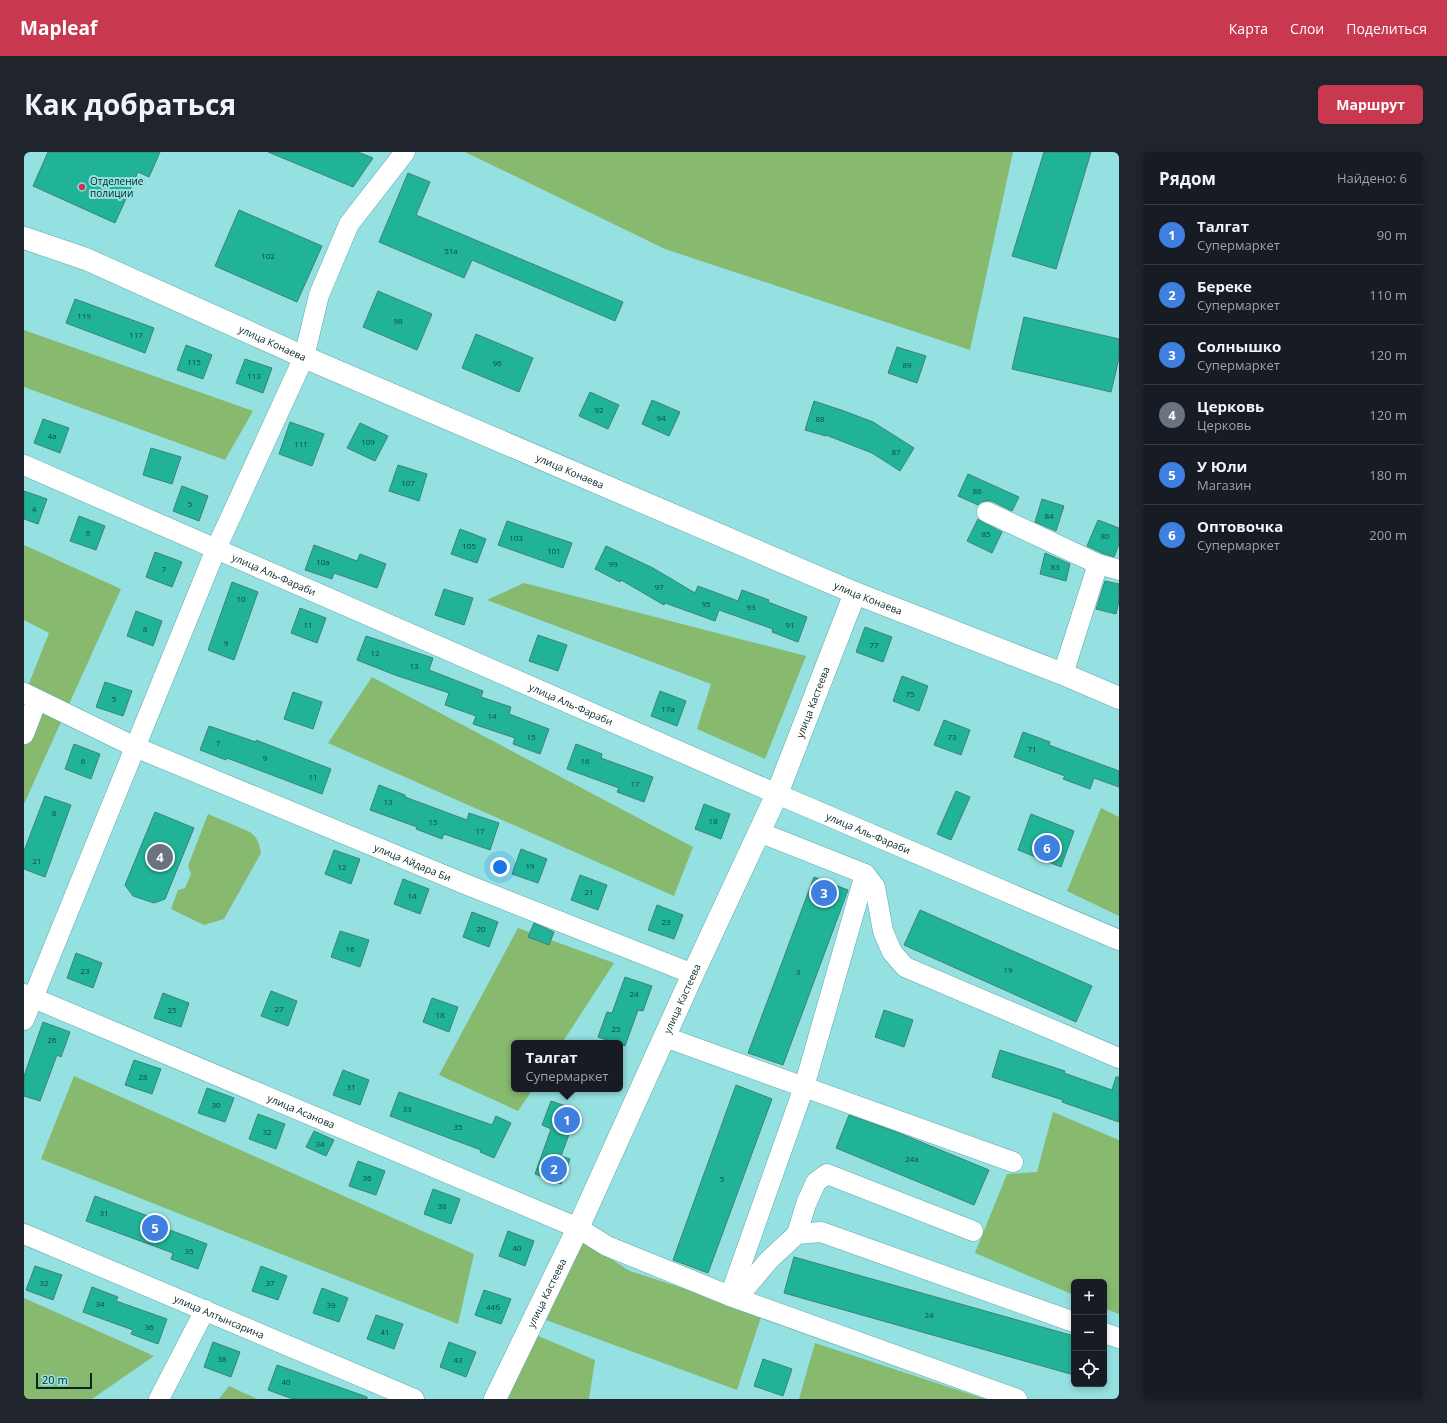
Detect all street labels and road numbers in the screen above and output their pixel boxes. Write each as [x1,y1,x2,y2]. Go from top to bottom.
street label: улица Конаева [237,322,308,364]
street label: улица Конаева [534,450,606,492]
street label: улица Аль-Фараби [230,550,318,599]
street label: улица Конаева [832,578,904,618]
street label: улица Кастеева [792,665,833,740]
street label: улица Аль-Фараби [527,680,615,729]
street label: улица Аль-Фараби [824,809,913,857]
street label: улица Айдара Би [372,840,453,884]
street label: улица Кастеева [660,961,704,1036]
street label: улица Асанова [265,1091,337,1132]
street label: улица Кастеева [524,1256,569,1330]
street label: улица Алтынсарина [172,1291,267,1342]

